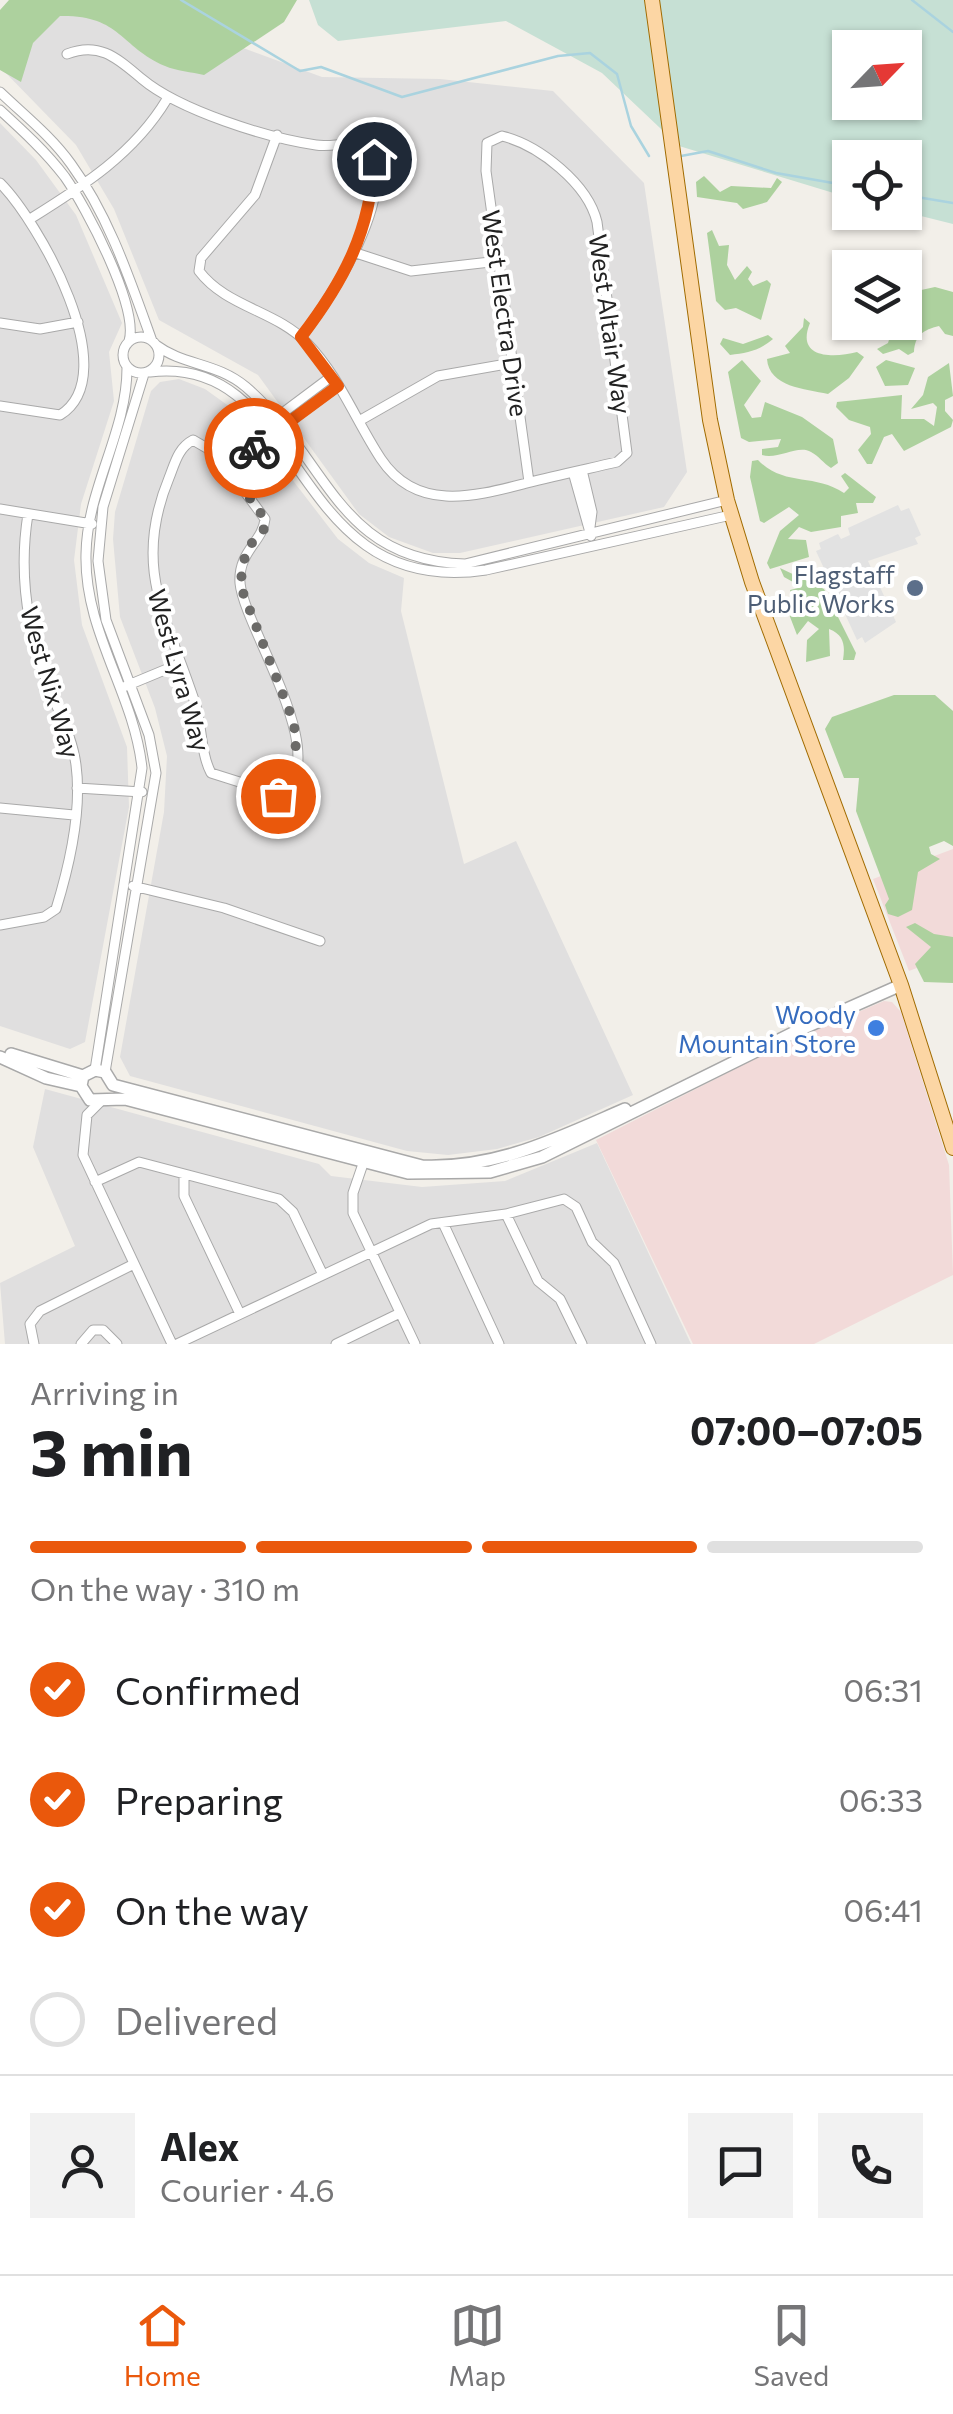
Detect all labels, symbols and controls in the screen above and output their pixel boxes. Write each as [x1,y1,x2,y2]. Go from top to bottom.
north arrow [832,30,922,120]
map controls [832,30,922,340]
pin [332,117,417,202]
icon: home [347,132,402,187]
button: locate [832,140,922,230]
street label: West Electra Drive [477,208,535,418]
street label: West Altair Way [584,232,638,416]
button: layers [832,250,922,340]
courier [204,398,304,498]
icon: bike [227,421,282,476]
place label: Flagstaff Public Works [747,559,896,618]
marker: Flagstaff Public Works [904,577,926,599]
street label: West Lyra Way [143,585,217,755]
street label: West Nix Way [15,603,87,761]
pin [236,754,321,839]
icon: bag [251,769,306,824]
place label: Woody Mountain Store [678,999,856,1058]
marker: Woody Mountain Store [865,1017,887,1039]
text: Arriving in [30,1372,179,1412]
text: 07:00–07:05 [690,1406,923,1453]
text: 3 min [30,1410,193,1489]
text: On the way · 310 m [30,1568,300,1608]
icon: check [30,1662,85,1717]
text: Confirmed [115,1666,301,1713]
text: 06:31 [843,1669,923,1709]
icon: check [30,1772,85,1827]
text: Preparing [115,1776,283,1823]
text: 06:33 [839,1779,923,1819]
icon: check [30,1882,85,1937]
text: On the way [115,1886,309,1933]
text: 06:41 [843,1889,923,1929]
text: Delivered [115,1996,278,2043]
button: person [30,2113,135,2218]
button: chat [688,2113,793,2218]
button: phone [818,2113,923,2218]
text: Alex [160,2122,239,2169]
text: Courier · 4.6 [160,2169,335,2209]
tab: Home [124,2298,201,2392]
tab: Map [448,2298,506,2392]
tab: Saved [754,2298,829,2392]

